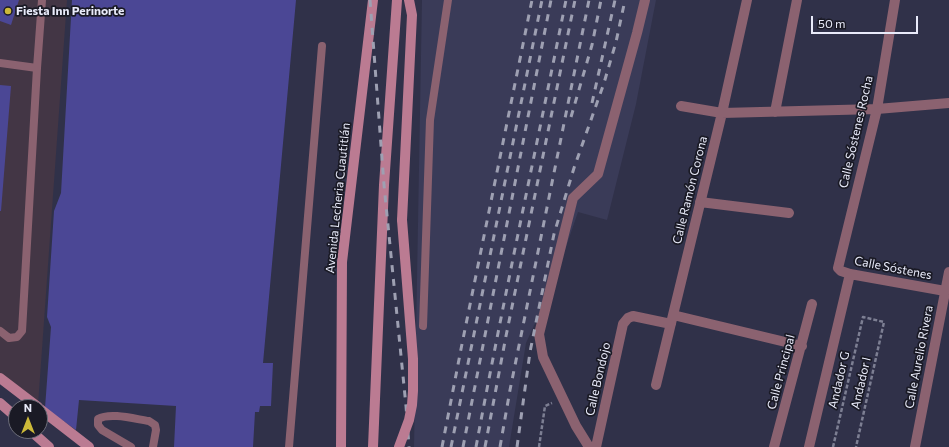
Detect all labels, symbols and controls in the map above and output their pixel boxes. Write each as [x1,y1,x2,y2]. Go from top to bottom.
place label: Fiesta Inn Perinorte [16,4,124,18]
marker: Fiesta Inn Perinorte [3,6,13,16]
scale bar [813,8,920,34]
text: 50 m [818,16,846,30]
street label: Calle Sóstenes Rocha [836,74,876,190]
street label: Avenida Lecheria Cuautitlán [323,122,353,274]
street label: Calle Ramón Corona [670,135,710,245]
street label: Calle Sóstenes [853,253,933,283]
street label: Calle Aurelio Rivera [902,304,936,410]
street label: Calle Principal [764,333,798,411]
street label: Calle Bondojo [583,341,613,417]
street label: Andador G [825,350,853,410]
street label: Andador I [848,356,874,410]
north arrow [8,399,48,439]
text: N [24,401,32,414]

